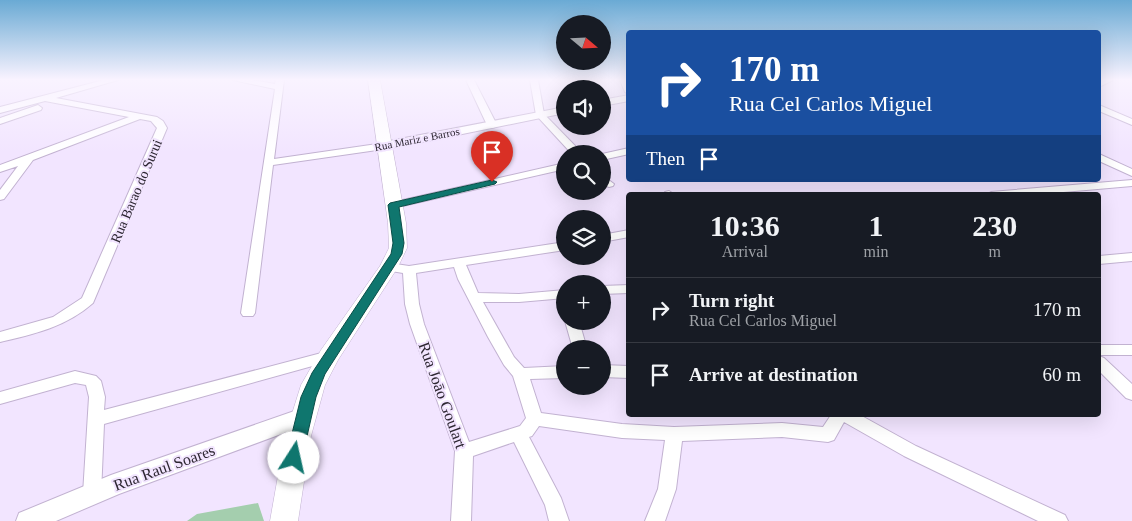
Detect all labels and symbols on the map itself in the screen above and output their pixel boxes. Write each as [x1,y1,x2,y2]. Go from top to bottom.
north arrow [556,15,611,70]
street label: Rua Mariz e Barros [373,125,461,153]
pin [471,131,513,182]
street label: Rua Barao do Surui [108,137,165,245]
street label: Rua Joāo Goulart [415,340,470,451]
position arrow [267,431,319,483]
street label: Rua Raul Soares [111,441,217,494]

